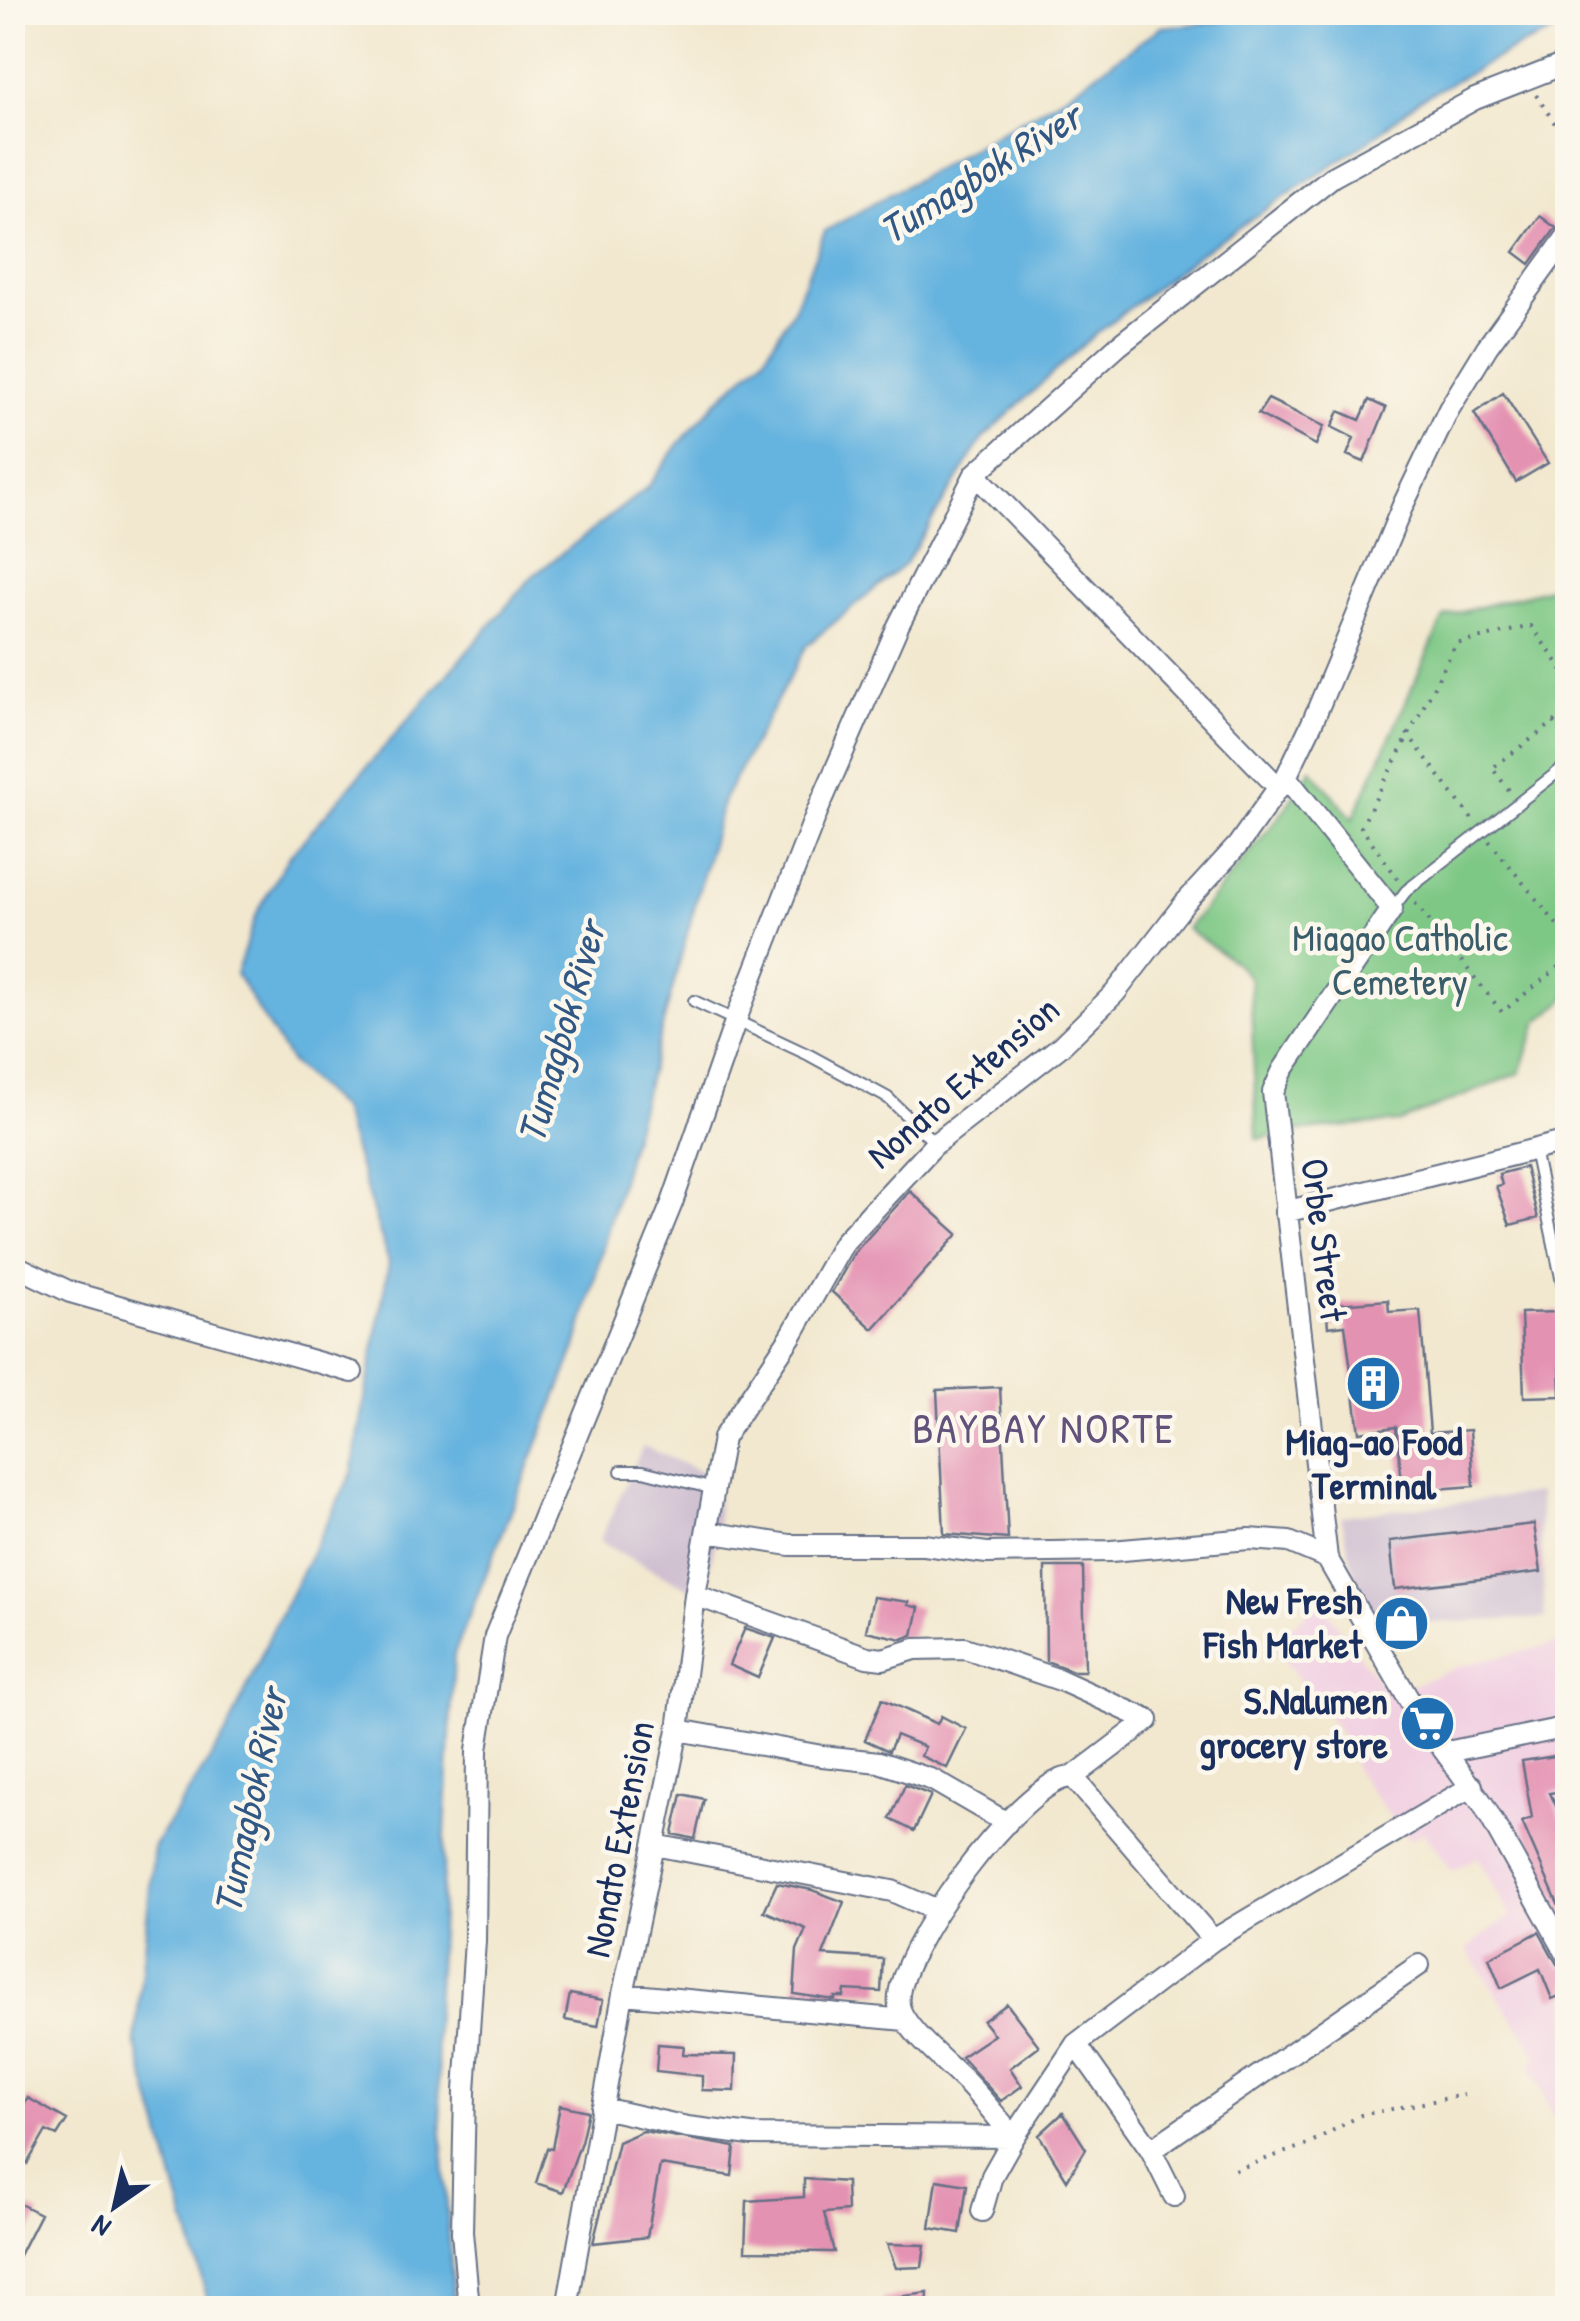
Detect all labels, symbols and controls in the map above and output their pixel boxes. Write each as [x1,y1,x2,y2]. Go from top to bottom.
water label: Tumagbok River [868,86,1095,256]
water label: Tumagbok River [503,910,620,1149]
park label: Miagao Catholic Cemetery [1292,911,1508,1007]
street label: Nonato Extension [855,983,1070,1179]
street label: Orbe Street [1289,1155,1361,1325]
building icon: Miag-ao Food Terminal [1344,1354,1404,1414]
district label: BAYBAY NORTE [912,1399,1176,1456]
place label: Miag-ao Food Terminal [1286,1415,1463,1511]
place label: New Fresh Fish Market [1203,1574,1364,1670]
shop icon: New Fresh Fish Market [1371,1593,1431,1653]
place label: S.Nalumen grocery store [1199,1674,1388,1771]
water label: Tumagbok River [199,1679,301,1918]
supermarket icon: S.Nalumen grocery store [1397,1693,1457,1753]
street label: Nonato Extension [570,1716,666,1961]
north arrow [65,2156,165,2256]
text: N [84,2207,118,2247]

